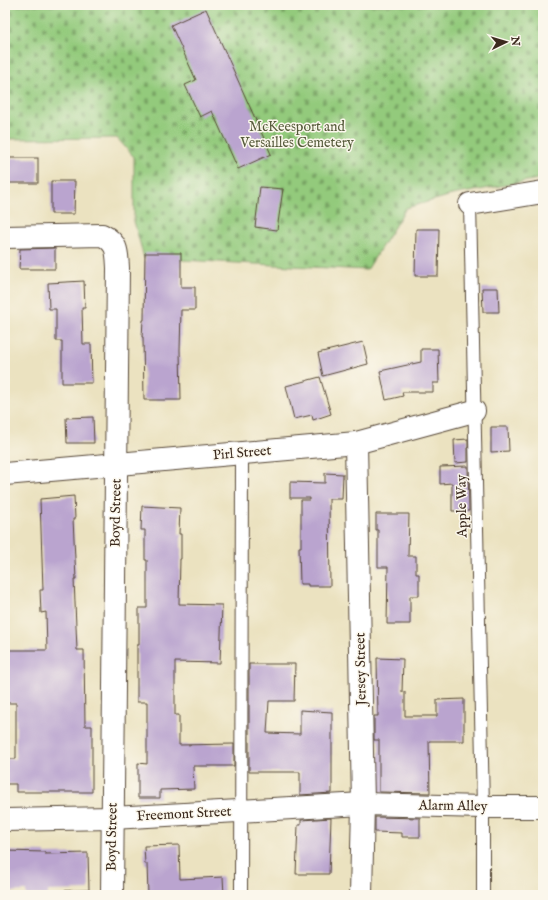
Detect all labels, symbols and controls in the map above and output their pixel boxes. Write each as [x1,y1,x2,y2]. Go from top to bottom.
north arrow [486,22,526,62]
text: N [507,35,522,47]
park label: McKeesport and Versailles Cemetery [239,118,354,152]
street label: Pirl Street [212,441,272,465]
street label: Apple Way [452,474,472,539]
street label: Boyd Street [106,478,126,547]
street label: Jersey Street [351,632,371,708]
street label: Alarm Alley [417,796,488,816]
street label: Boyd Street [102,802,122,871]
street label: Freemont Street [136,803,232,825]

